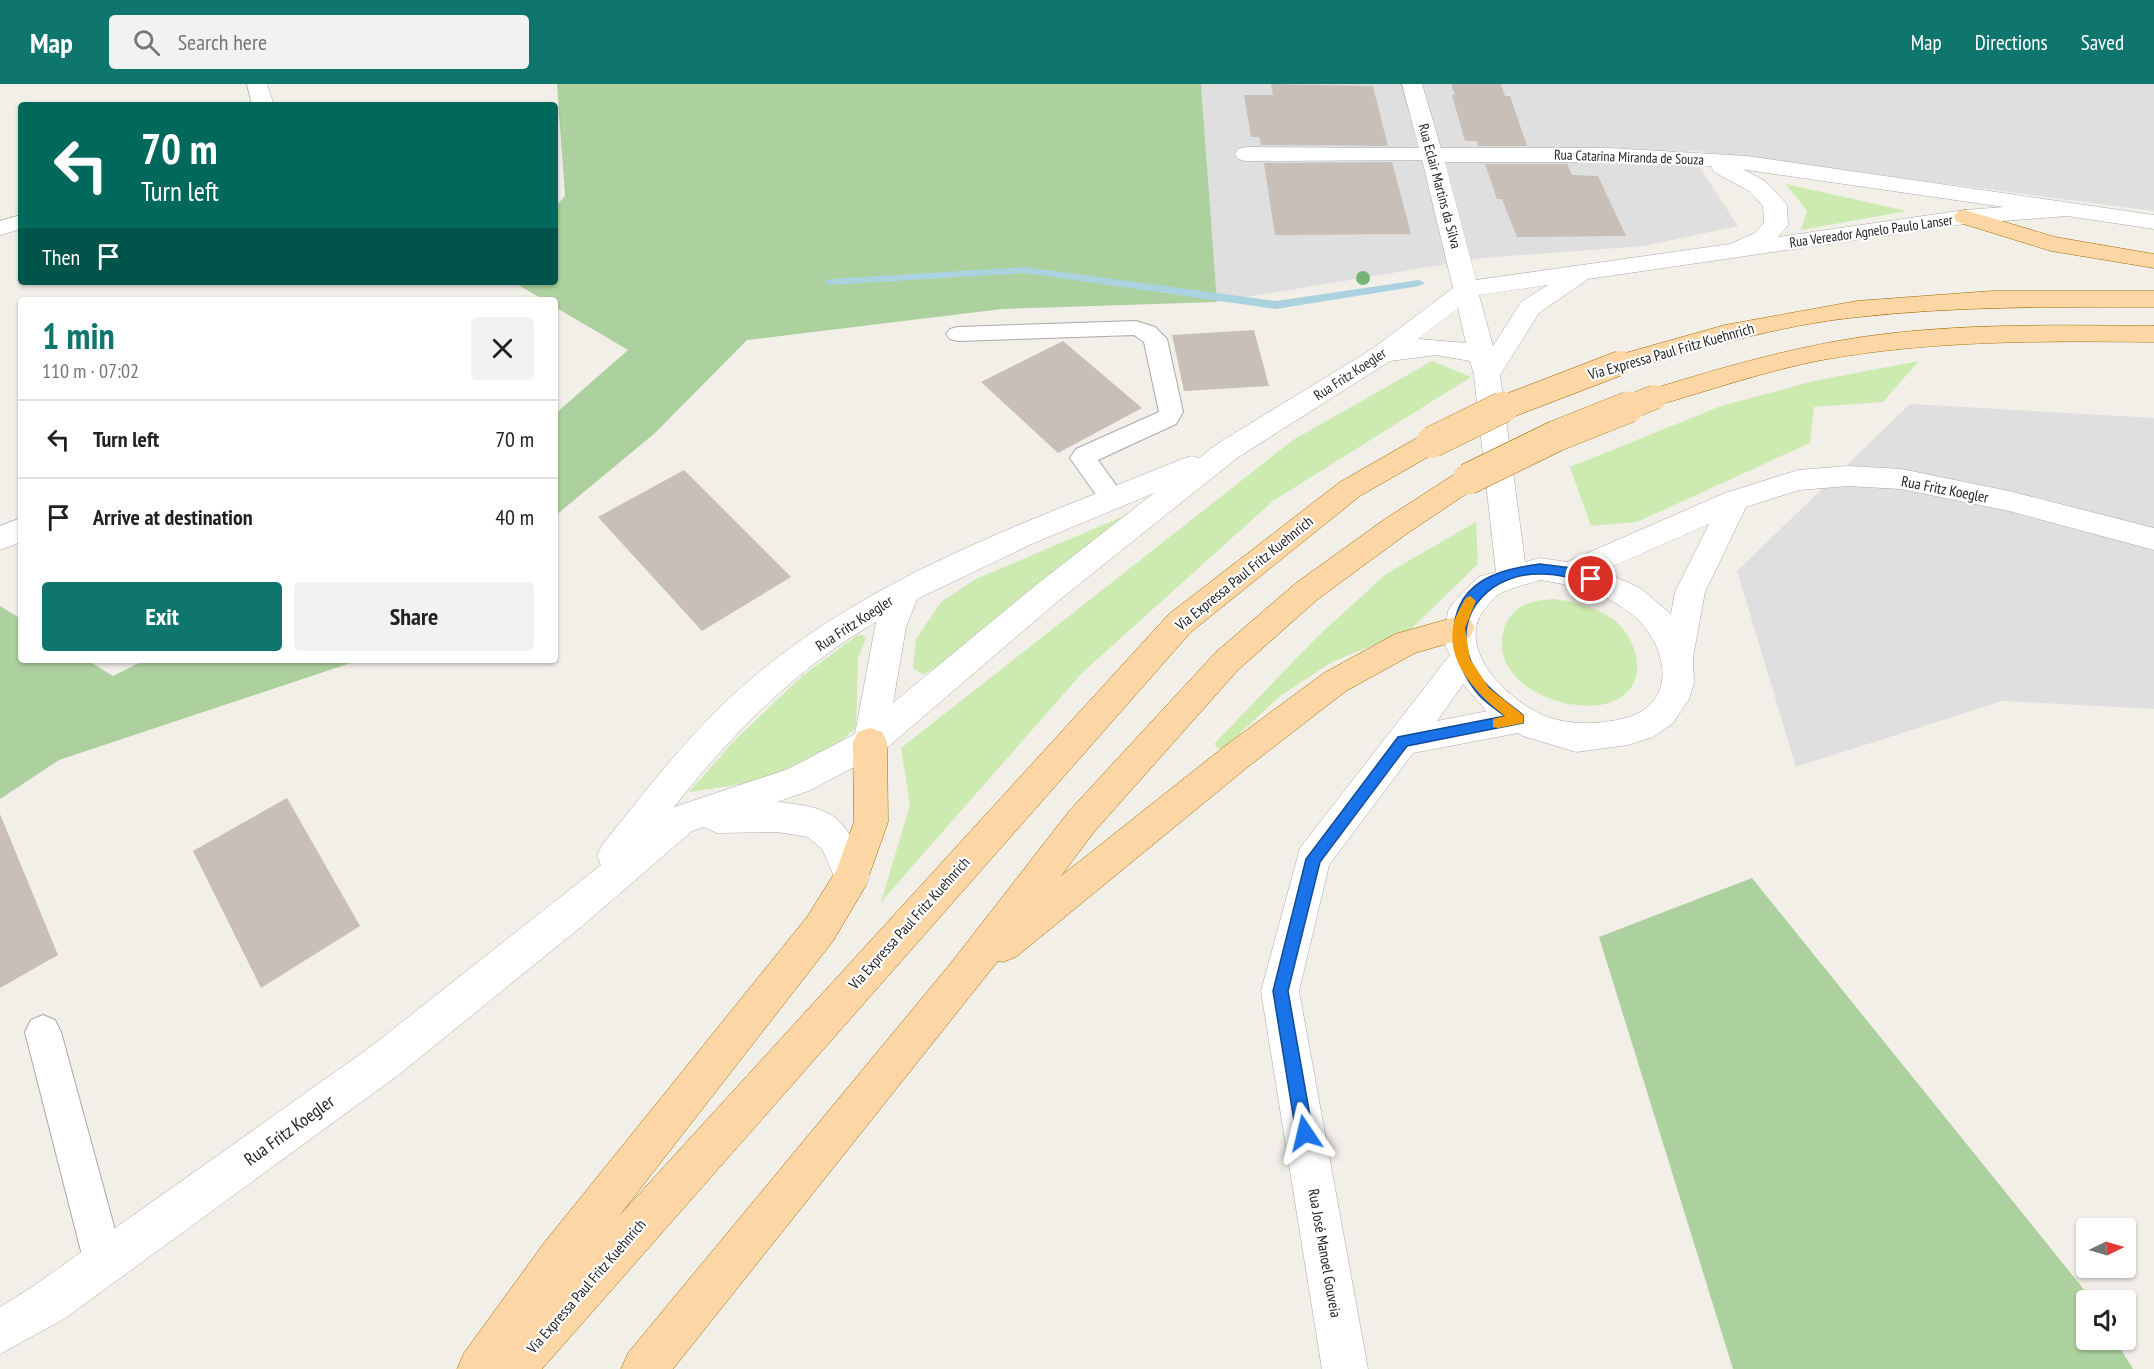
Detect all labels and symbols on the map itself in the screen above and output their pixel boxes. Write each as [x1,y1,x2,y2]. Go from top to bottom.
street label: Rua Eclair Martins da Silva [1415,122,1465,250]
street label: Rua Catarina Miranda de Souza [1554,145,1704,169]
street label: Rua Vereador Agnelo Paulo Lanser [1788,211,1954,251]
street label: Via Expressa Paul Fritz Kuehnrich [1585,318,1756,384]
street label: Rua Fritz Koegler [1310,344,1390,404]
street label: Rua Fritz Koegler [1900,471,1991,507]
street label: Via Expressa Paul Fritz Kuehnrich [1170,512,1317,635]
pin [1565,553,1616,604]
street label: Rua Fritz Koegler [812,590,897,655]
street label: Via Expressa Paul Fritz Kuehnrich [844,853,974,994]
street label: Rua Fritz Koegler [239,1089,339,1170]
position arrow [1273,1101,1337,1165]
street label: Rua José Manoel Gouveia [1304,1187,1346,1319]
street label: Via Expressa Paul Fritz Kuehnrich [522,1215,650,1358]
north arrow [2076,1218,2136,1278]

